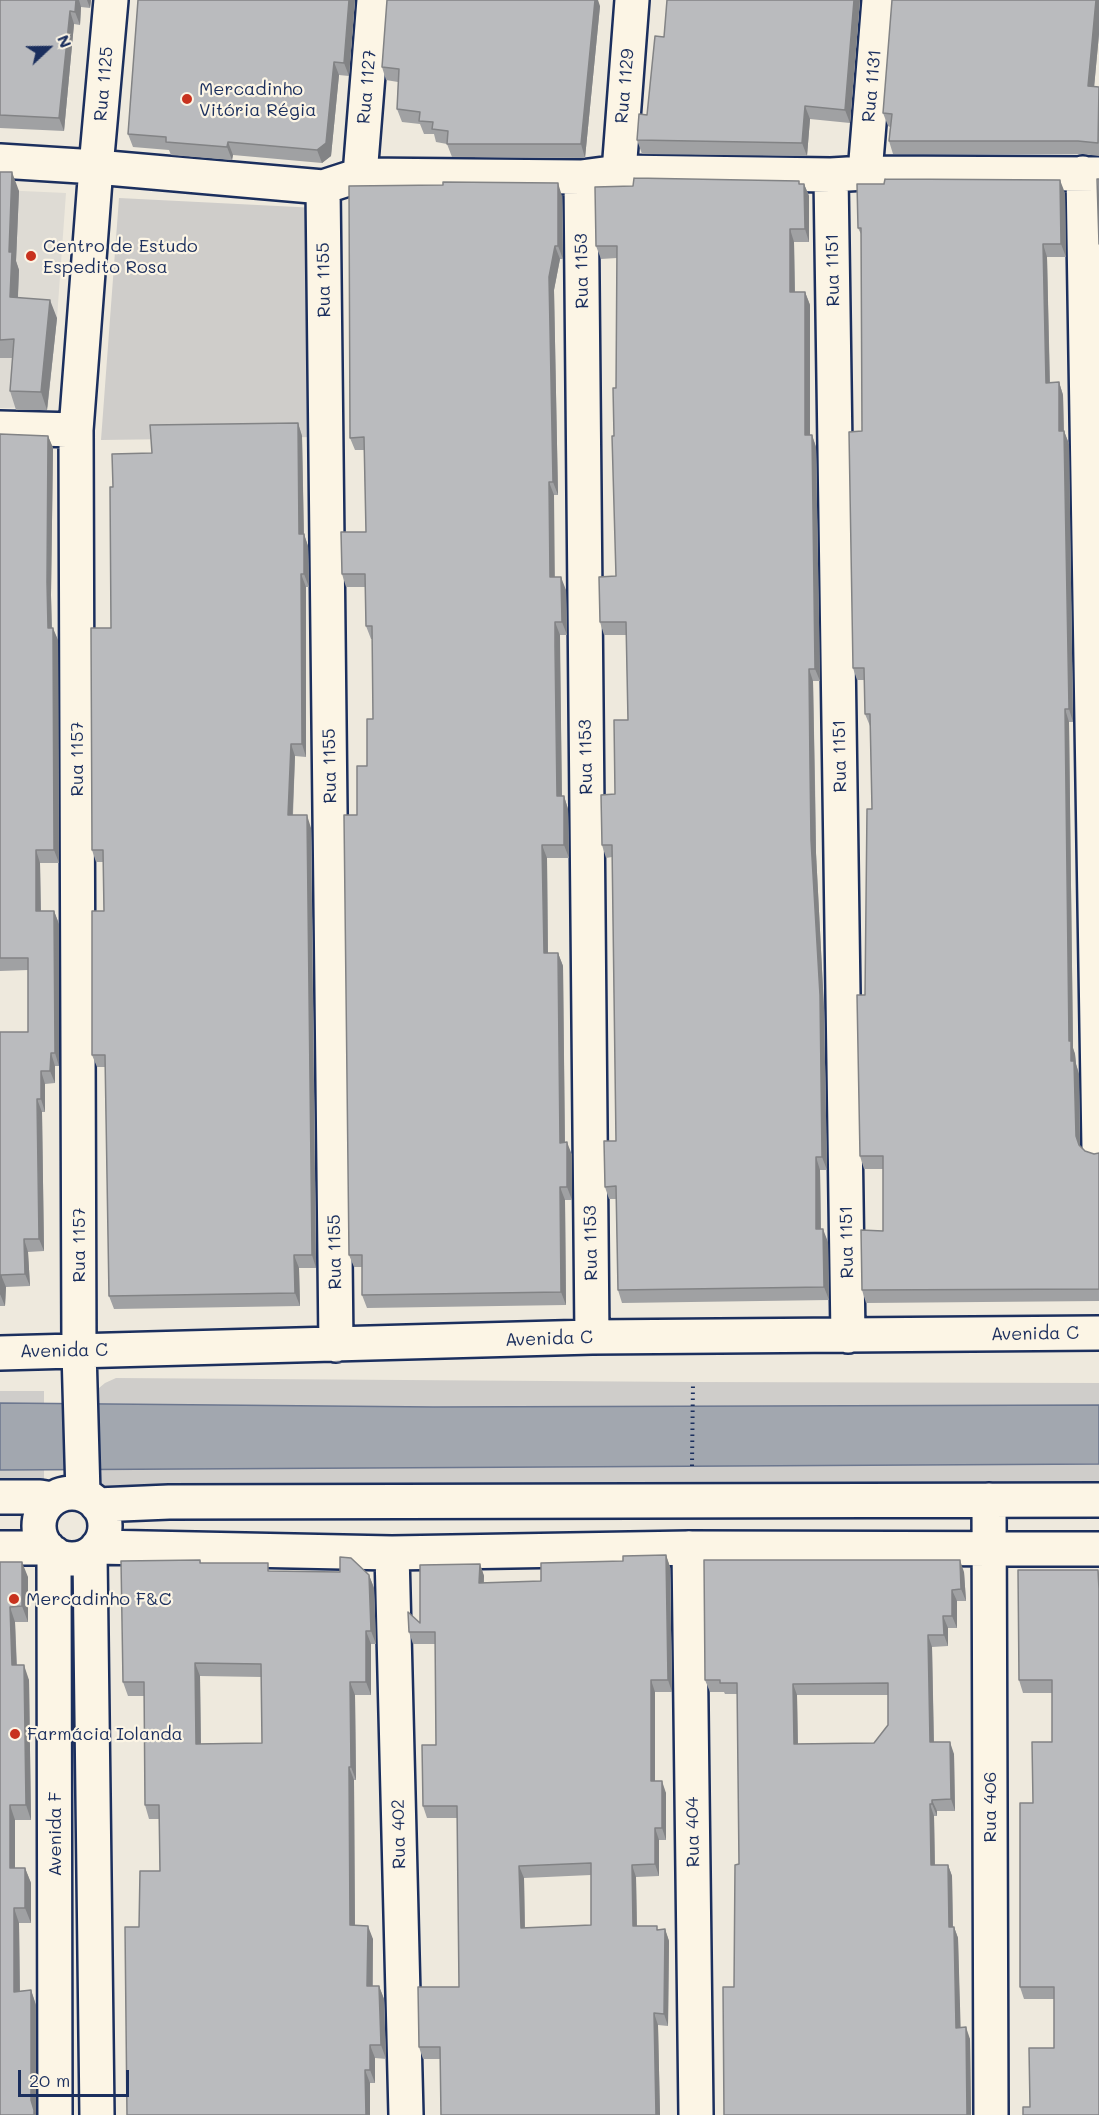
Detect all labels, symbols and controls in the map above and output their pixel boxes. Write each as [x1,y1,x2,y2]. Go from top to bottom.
north arrow [18,18,78,78]
text: N [53,32,77,51]
street label: Rua 1125 [90,46,118,122]
street label: Rua 1129 [611,48,639,124]
street label: Rua 1127 [353,49,381,125]
street label: Rua 1131 [858,49,886,123]
place label: Mercadinho Vitória Régia [199,78,316,121]
marker: Mercadinho Vitória Régia [180,92,194,106]
street label: Rua 1153 [571,233,593,309]
street label: Rua 1151 [822,233,844,307]
place label: Centro de Estudo Espedito Rosa [43,235,198,278]
street label: Rua 1155 [313,242,335,318]
marker: Centro de Estudo Espedito Rosa [24,249,38,263]
street label: Rua 1153 [575,719,597,795]
street label: Rua 1151 [829,719,851,793]
street label: Rua 1157 [66,722,88,796]
street label: Rua 1155 [319,728,341,804]
street label: Rua 1153 [580,1205,602,1281]
street label: Rua 1151 [836,1205,858,1279]
street label: Rua 1157 [68,1208,90,1282]
street label: Rua 1155 [324,1214,346,1290]
street label: Avenida C [991,1322,1079,1346]
street label: Avenida C [505,1327,593,1351]
street label: Avenida C [20,1339,108,1363]
place label: Mercadinho F&C [26,1588,172,1610]
marker: Mercadinho F&C [7,1592,21,1606]
place label: Farmácia Iolanda [27,1723,183,1745]
marker: Farmácia Iolanda [8,1727,22,1741]
street label: Rua 406 [979,1772,1001,1842]
street label: Avenida F [44,1791,66,1877]
street label: Rua 404 [682,1797,704,1867]
street label: Rua 402 [388,1799,410,1869]
scale bar [21,2058,132,2096]
text: 20 m [29,2068,70,2092]

